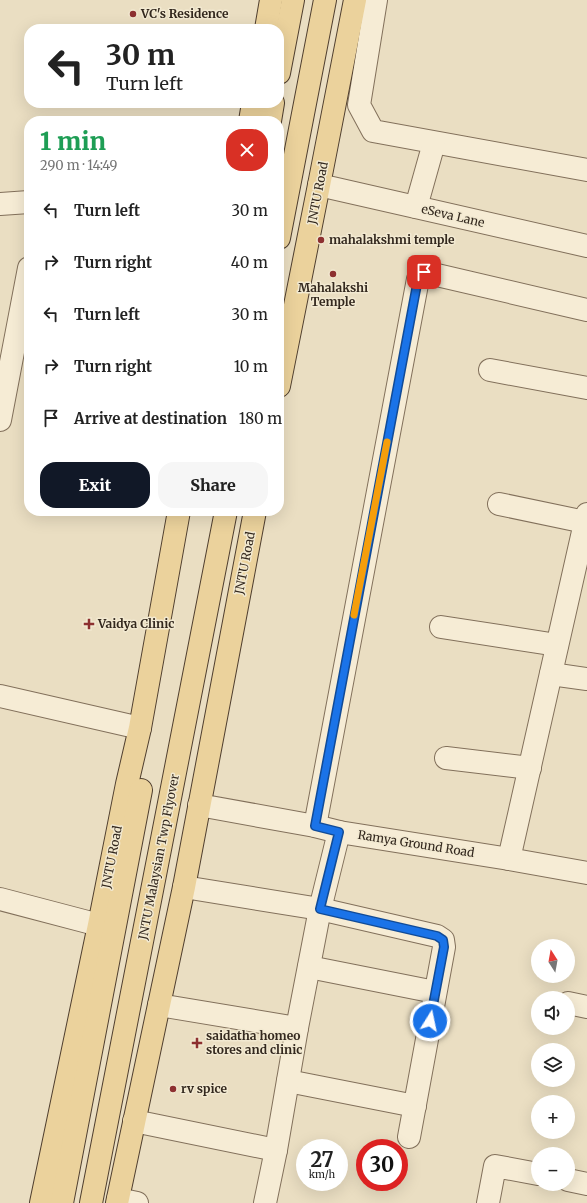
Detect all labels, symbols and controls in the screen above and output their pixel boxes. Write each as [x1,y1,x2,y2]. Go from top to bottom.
place label: VC's Residence [140,6,229,21]
marker: VC's Residence [128,9,138,19]
text: 30 m [106,37,175,73]
icon: left [40,40,92,92]
text: Turn left [106,72,183,95]
text: 1 min [40,126,106,157]
button: close [226,129,268,171]
text: 290 m · 14:49 [40,157,117,174]
street label: JNTU Road [304,160,331,226]
icon: left [40,199,62,221]
text: Turn left [74,201,140,220]
text: 30 m [231,201,268,220]
street label: eSeva Lane [420,201,486,230]
place label: mahalakshmi temple [329,232,455,247]
marker: mahalakshmi temple [316,235,326,245]
icon: right [40,251,62,273]
text: Turn right [74,253,152,272]
text: 40 m [231,253,268,272]
pin [407,255,441,289]
icon: arrive [413,261,435,283]
marker: Mahalakshi Temple [328,269,338,279]
place label: Mahalakshi Temple [298,280,368,309]
icon: left [40,303,62,325]
text: Turn left [74,305,140,324]
text: 30 m [231,305,268,324]
icon: right [40,355,62,377]
text: Turn right [74,357,152,376]
text: 10 m [234,357,268,376]
icon: arrive [40,407,62,429]
text: Arrive at destination [74,409,227,428]
text: 180 m [239,409,282,428]
button: Exit [40,462,150,508]
button: Share [158,462,268,508]
street label: JNTU Road [231,530,258,596]
place label: Vaidya Clinic [97,616,174,631]
marker: Vaidya Clinic [83,618,95,630]
street label: JNTU Malaysian Twp Flyover [135,772,182,942]
street label: JNTU Road [98,824,125,890]
street label: Ramya Ground Road [357,827,475,860]
north arrow [531,939,575,983]
map controls [531,939,575,1191]
button: sound [531,991,575,1035]
position arrow [409,1000,451,1042]
place label: saidatha homeo stores and clinic [206,1028,302,1057]
marker: saidatha homeo stores and clinic [191,1037,203,1049]
button: layers [531,1043,575,1087]
place label: rv spice [181,1081,228,1096]
marker: rv spice [168,1084,178,1094]
button: + [531,1095,575,1139]
speed limit sign: 30 [356,1139,408,1191]
text: 27 [310,1147,334,1172]
button: − [531,1147,575,1191]
text: km/h [309,1168,335,1181]

